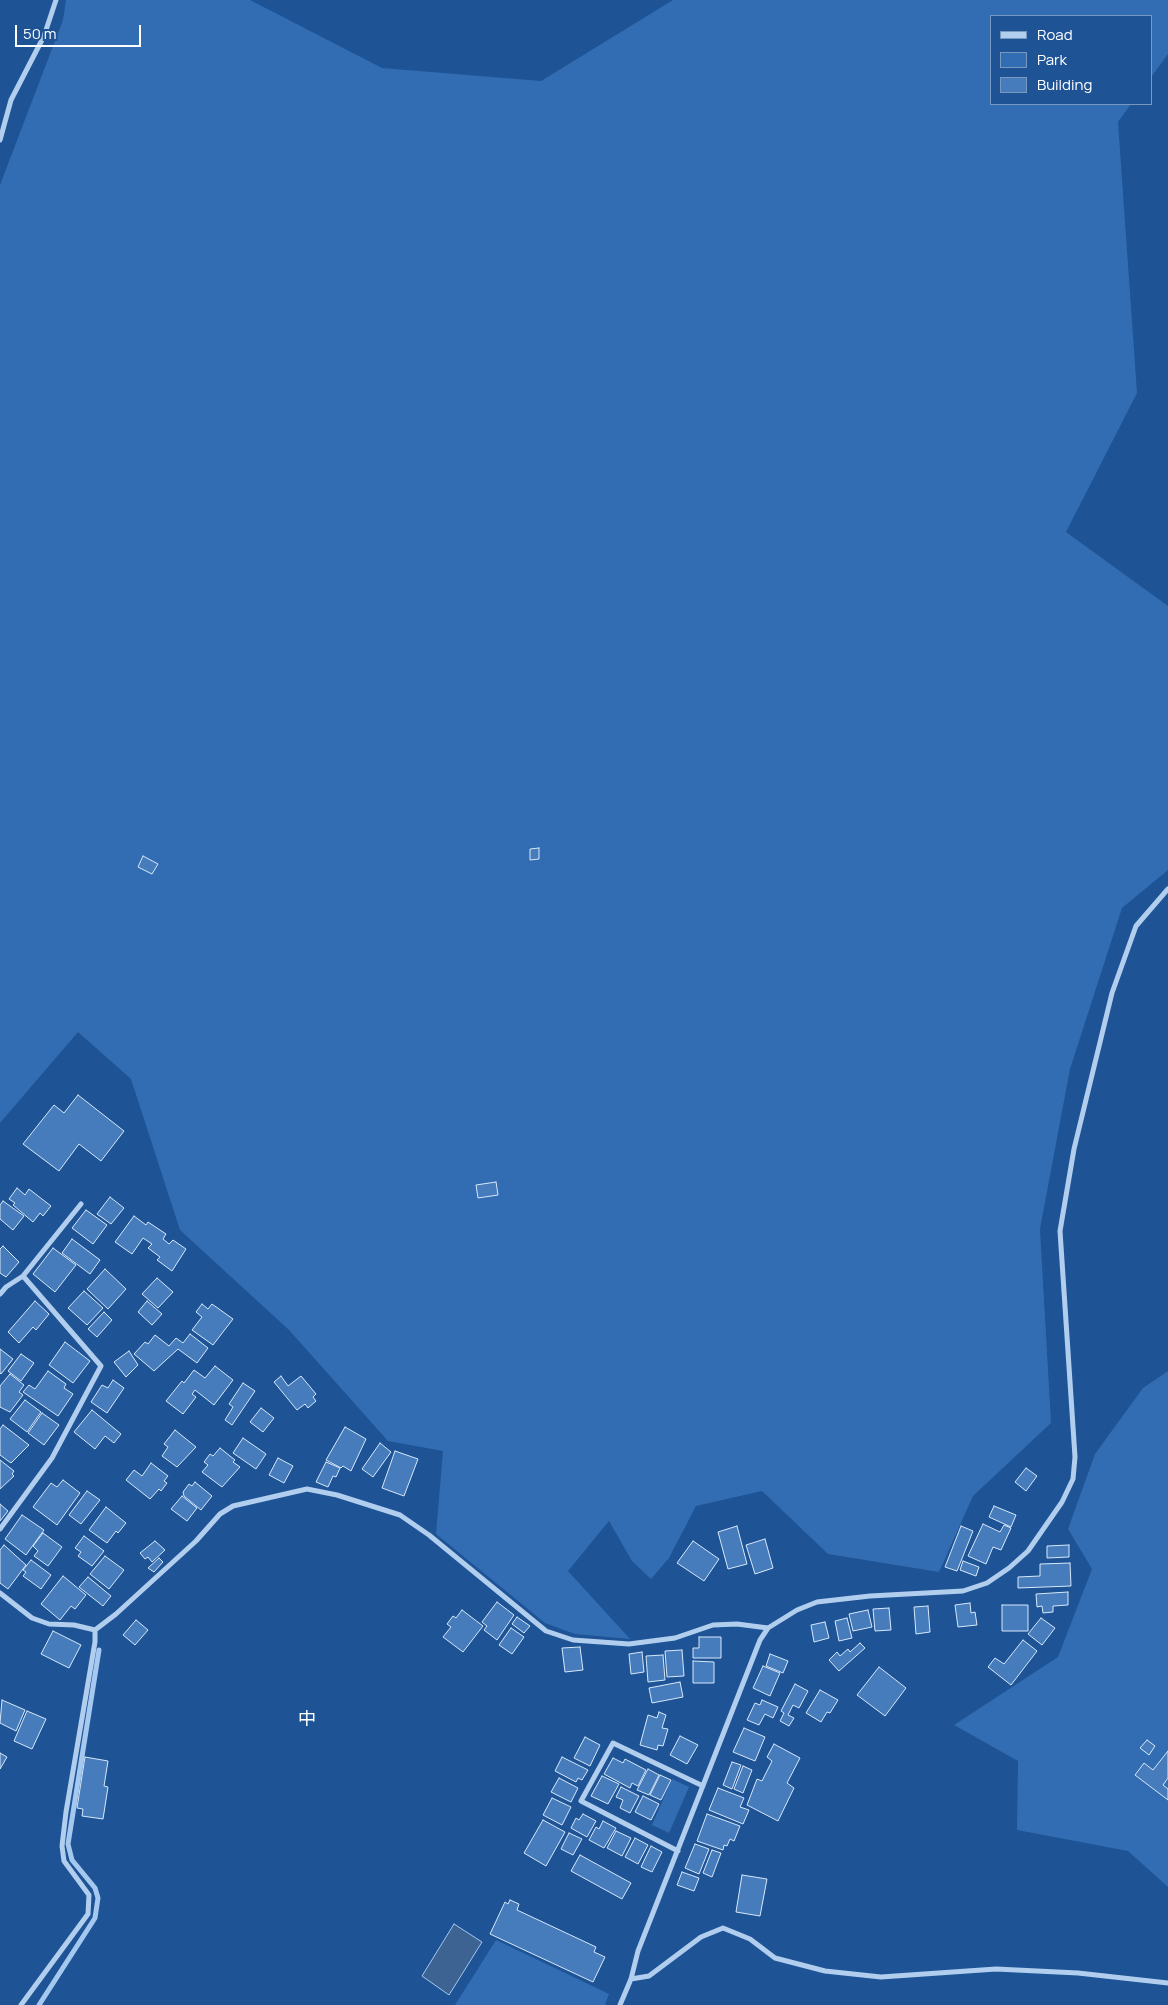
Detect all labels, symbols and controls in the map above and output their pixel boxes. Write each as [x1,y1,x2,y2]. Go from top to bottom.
scale bar [18,15,144,47]
legend [990,15,1153,105]
text: 50 m [23,23,57,44]
text: Road [1037,24,1073,45]
text: Park [1037,49,1067,70]
text: Building [1037,74,1092,95]
district label: 中 [298,1709,316,1731]

